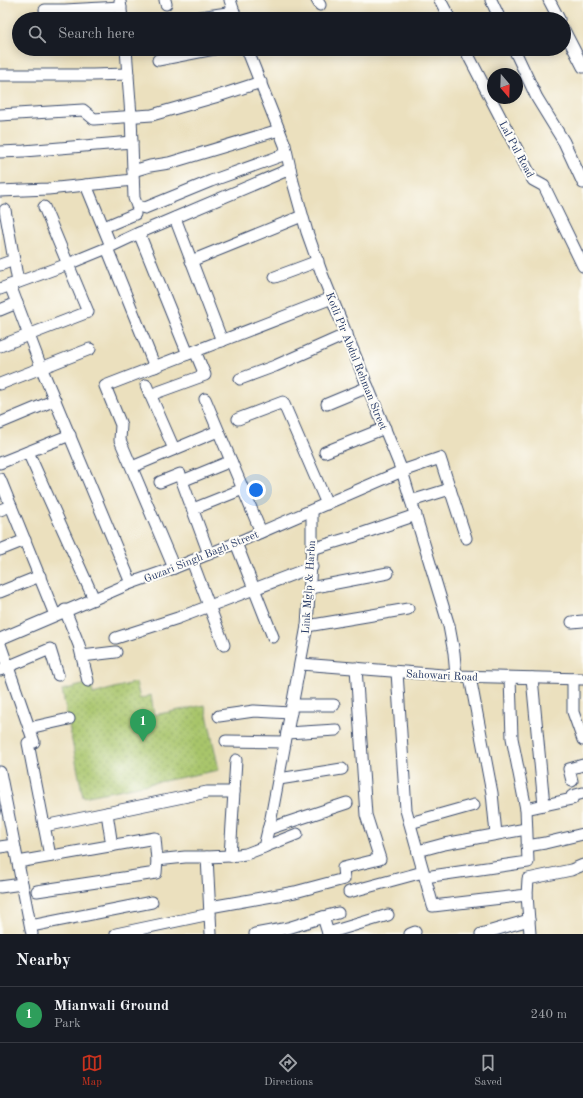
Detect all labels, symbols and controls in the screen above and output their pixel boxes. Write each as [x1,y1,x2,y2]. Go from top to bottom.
search box [12,12,571,56]
icon: search [26,23,48,45]
text: Search here [58,27,135,42]
north arrow [487,68,523,104]
street label: Lal Pul Road [496,119,535,180]
street label: Kotli Pir Abdul Rehman Street [323,291,388,432]
your location [246,480,266,500]
street label: Guzari Singh Bagh Street [143,529,261,585]
street label: Link Mglp & Harbn [301,540,318,634]
street label: Sahowari Road [406,669,479,684]
pin: 1 [130,709,156,742]
text: Nearby [16,952,71,969]
text: Mianwali Ground [54,999,169,1014]
text: 1 [25,1008,33,1021]
text: 240 m [530,1008,567,1021]
text: Park [54,1017,81,1030]
tab: Map [81,1052,103,1090]
tab: Directions [264,1052,313,1090]
tab: Saved [474,1052,502,1090]

